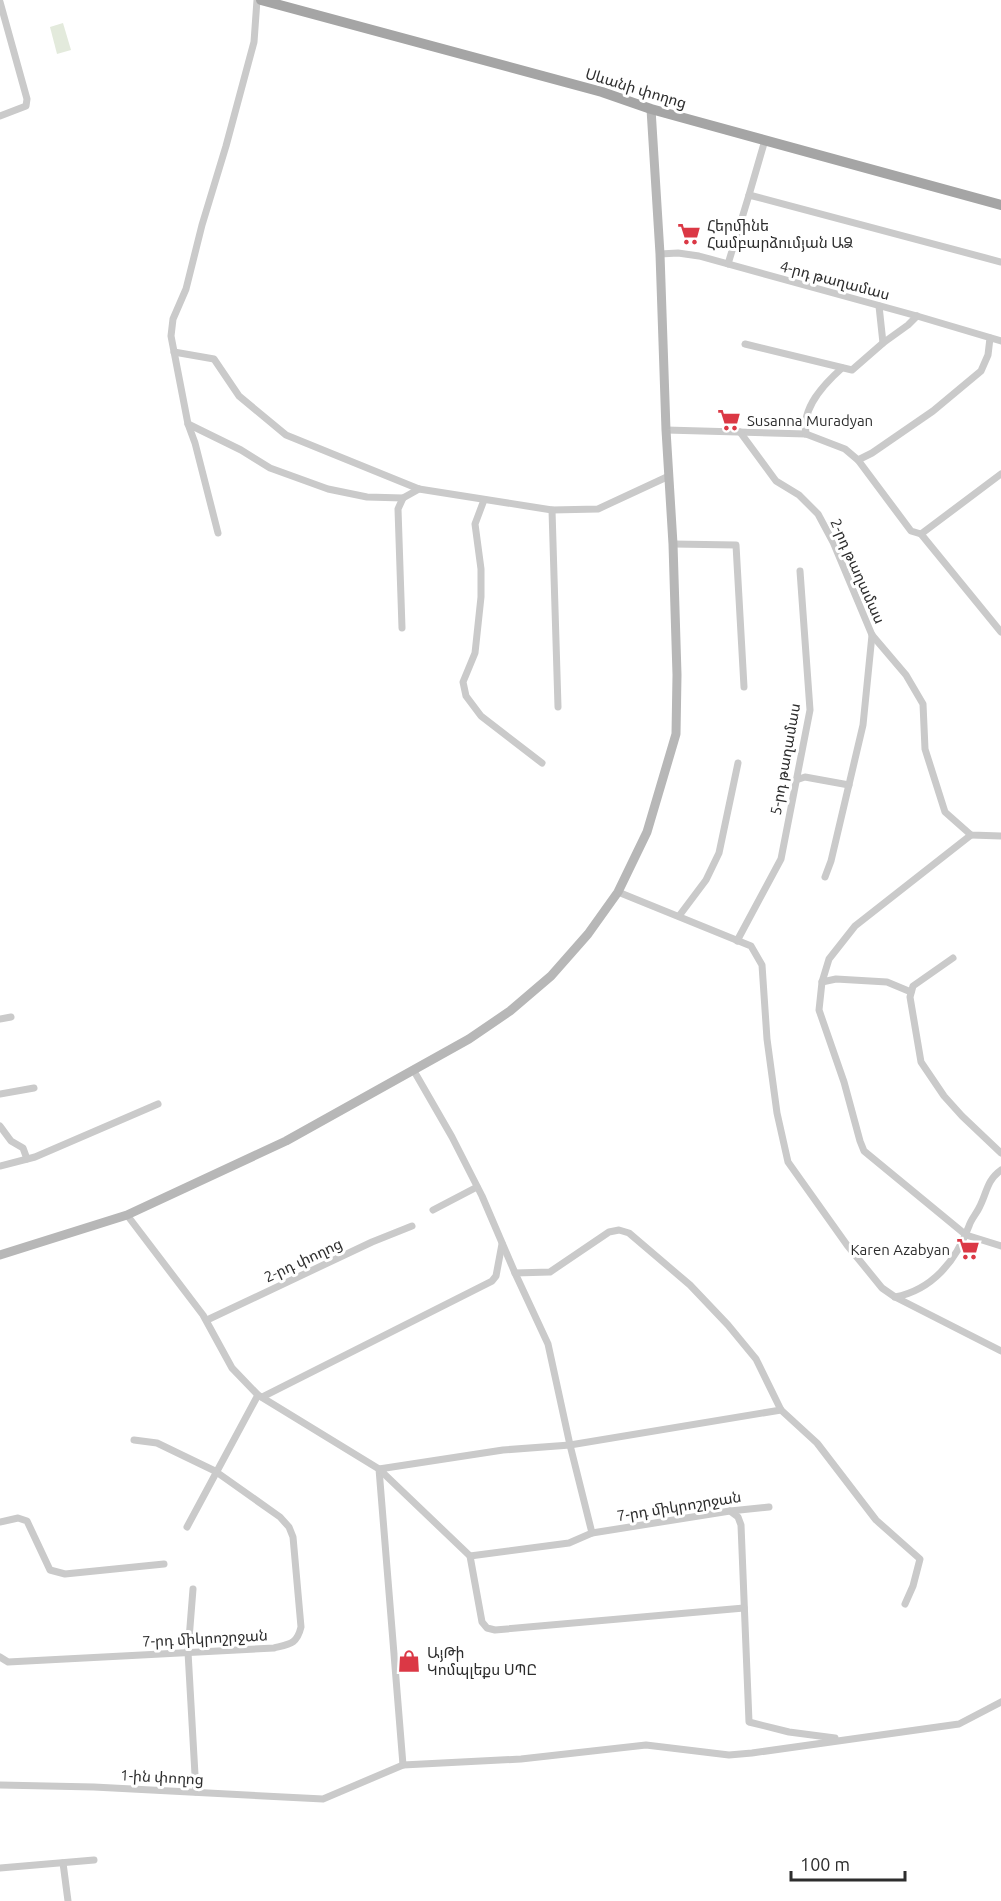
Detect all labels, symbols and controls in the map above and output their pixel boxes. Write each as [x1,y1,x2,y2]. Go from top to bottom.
street label: Սևանի փողոց [583,65,689,112]
place label: Հերմինե Համբարձումյան ԱՁ [707,217,854,252]
supermarket icon: Հերմինե Համբարձումյան ԱՁ [676,221,702,247]
street label: 4-րդ թաղամաս [778,257,892,304]
supermarket icon: Susanna Muradyan [716,407,742,433]
place label: Susanna Muradyan [747,412,873,429]
street label: 2-րդ թաղամաս [826,516,889,627]
street label: 5-րդ թաղամաս [767,702,804,816]
street label: 2-րդ փողոց [261,1234,345,1286]
supermarket icon: Karen Azabyan [955,1236,981,1262]
place label: Karen Azabyan [850,1241,950,1258]
street label: 7-րդ միկրոշրջան [616,1488,743,1525]
street label: 7-րդ միկրոշրջան [142,1626,268,1651]
place label: ԱյԹի Կոմպլեքս ՍՊԸ [427,1644,537,1679]
shop icon: ԱյԹի Կոմպլեքս ՍՊԸ [396,1648,422,1674]
street label: 1-ին փողոց [120,1766,204,1789]
scale bar [791,1844,905,1882]
text: 100 m [800,1854,850,1874]

